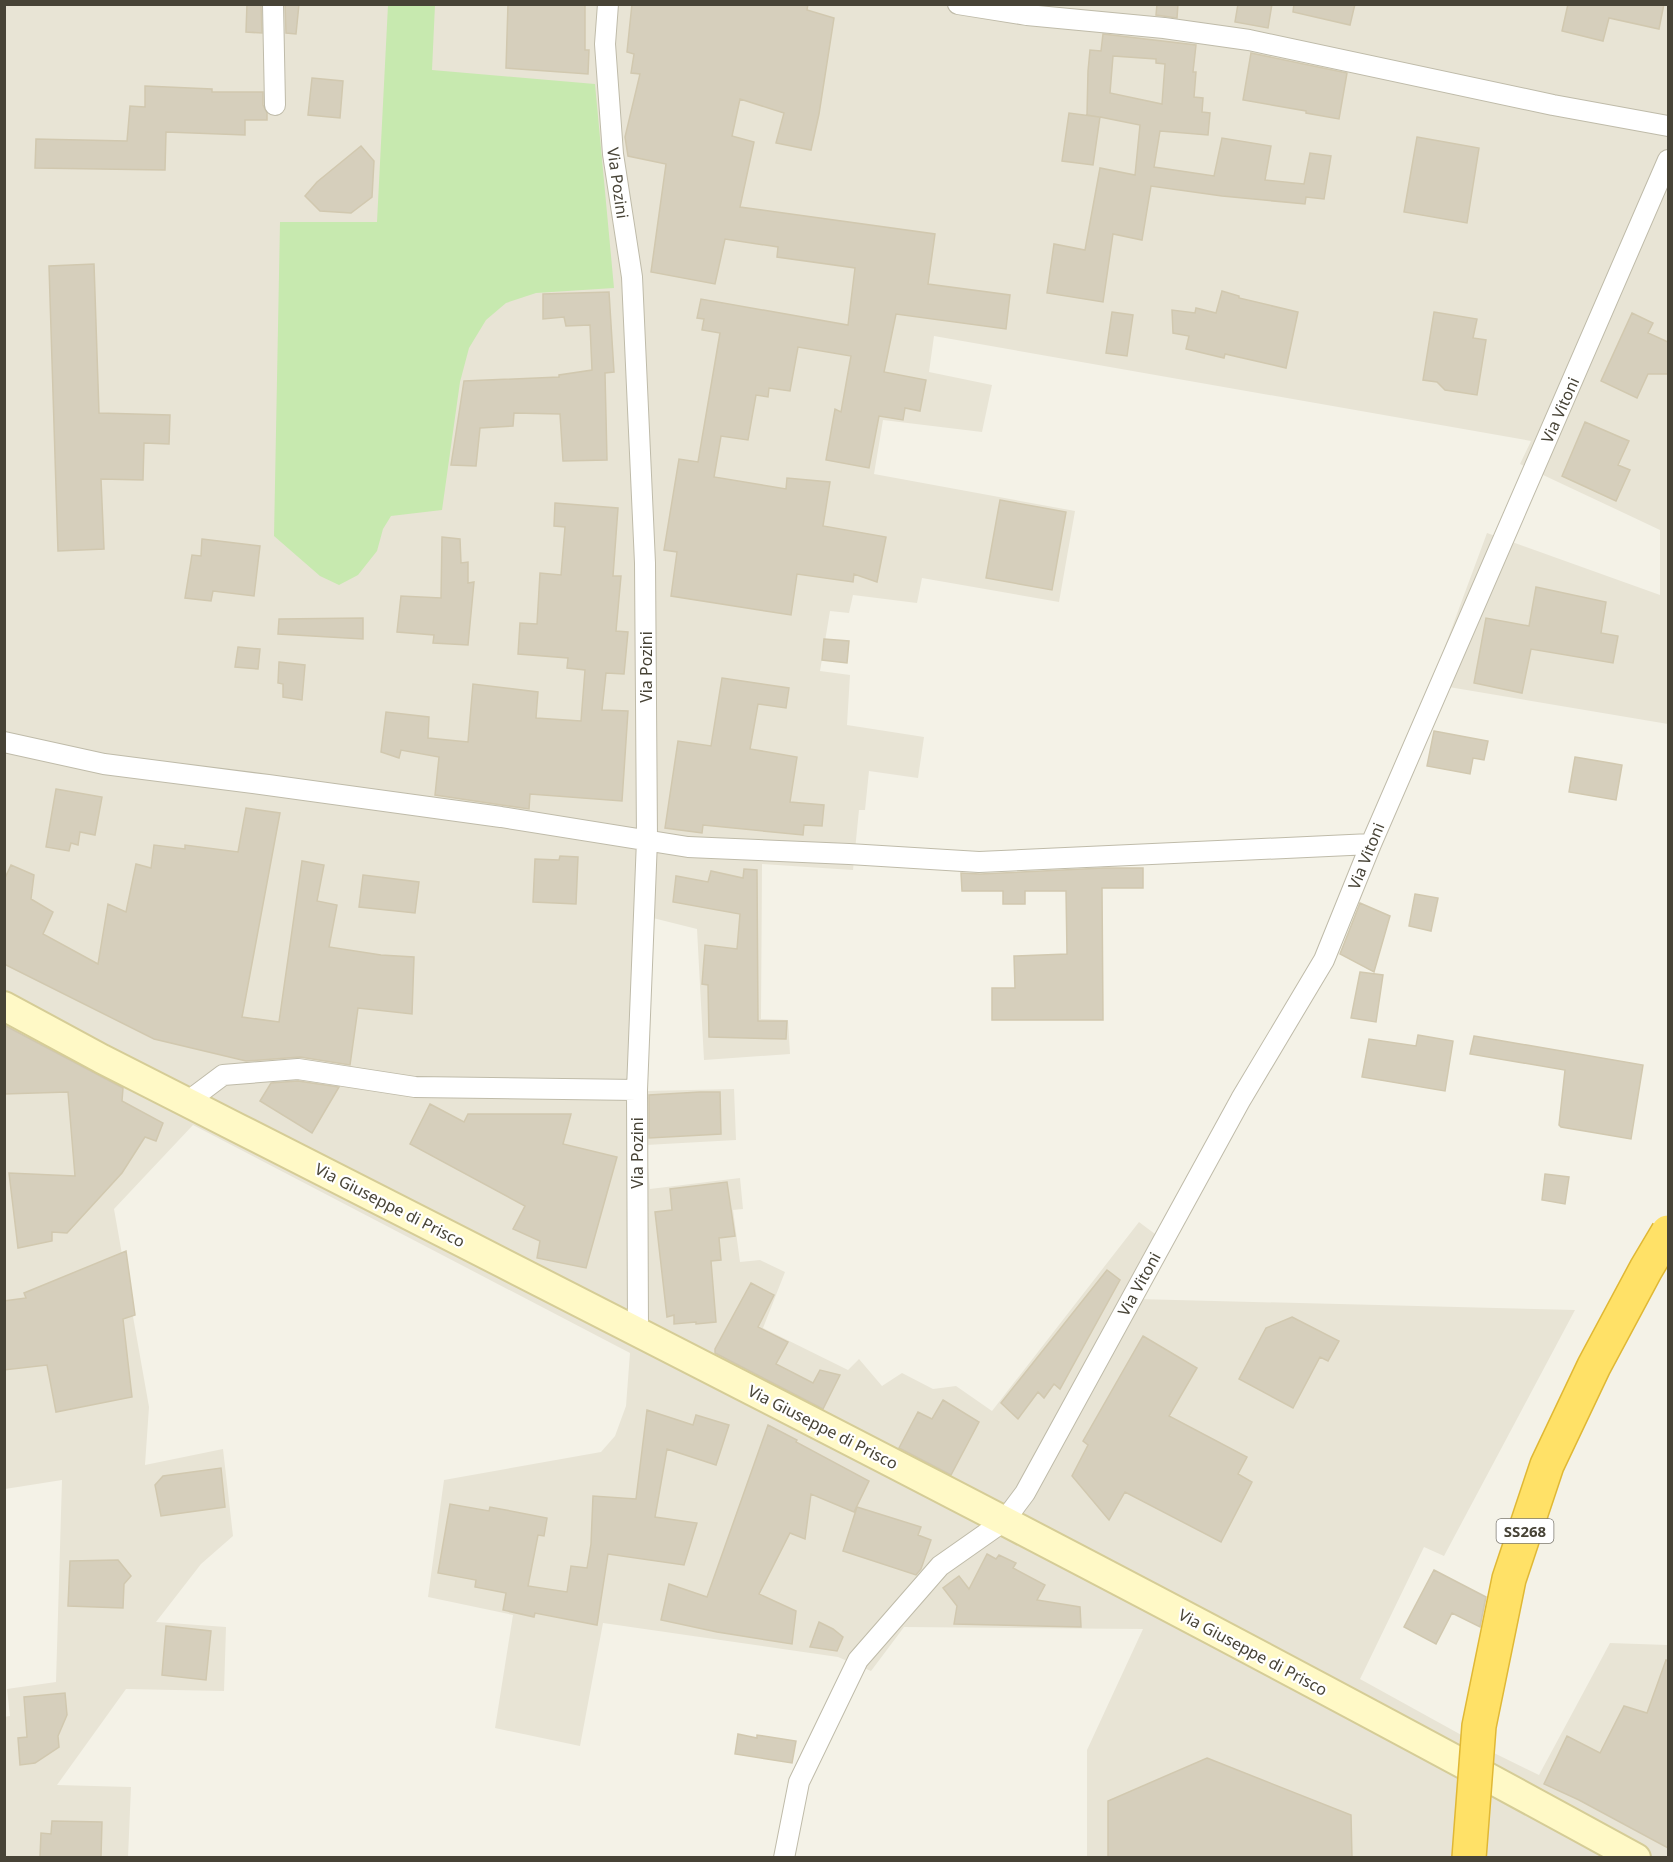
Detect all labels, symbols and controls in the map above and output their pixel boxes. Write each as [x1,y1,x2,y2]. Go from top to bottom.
street label: Via Pozini [602,146,634,220]
street label: Via Vitoni [1536,374,1584,446]
street label: Via Pozini [635,631,657,703]
street label: Via Vitoni [1343,819,1389,893]
street label: Via Pozini [626,1117,648,1189]
street label: Via Giuseppe di Prisco [311,1158,469,1252]
street label: Via Vitoni [1112,1248,1166,1320]
street label: Via Giuseppe di Prisco [744,1380,902,1474]
road number: SS268 [1496,1519,1553,1543]
street label: Via Giuseppe di Prisco [1175,1603,1331,1701]

